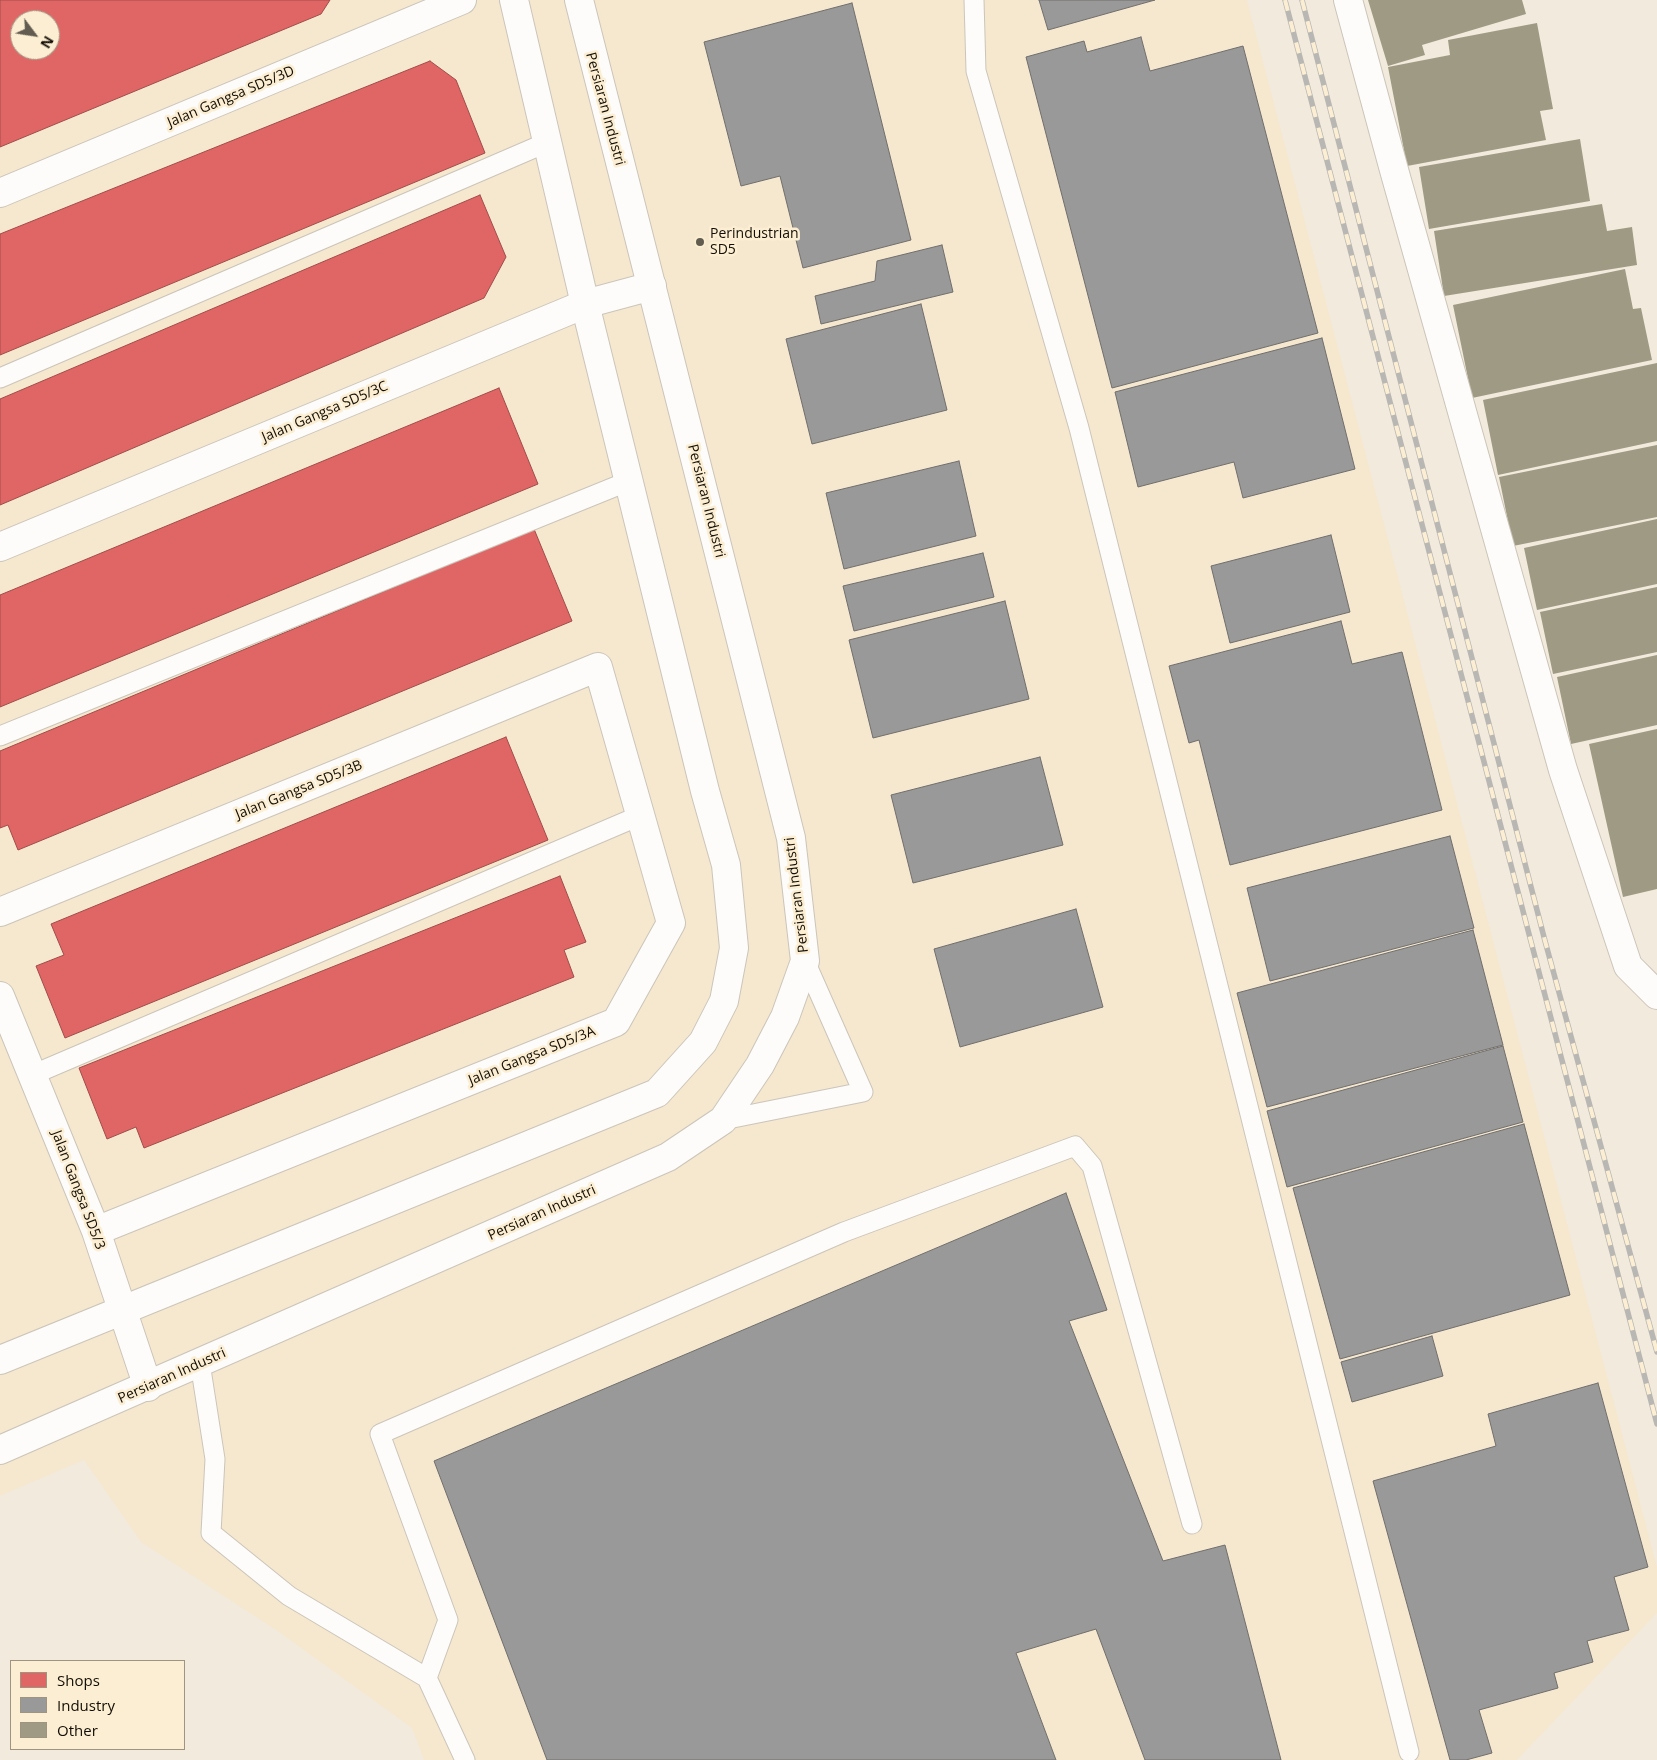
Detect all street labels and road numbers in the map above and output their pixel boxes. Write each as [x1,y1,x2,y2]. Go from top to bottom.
street label: Persiaran Industri [582,51,628,167]
street label: Jalan Gangsa SD5/3D [165,63,297,131]
street label: Jalan Gangsa SD5/3C [260,378,390,446]
street label: Persiaran Industri [684,443,728,559]
street label: Jalan Gangsa SD5/3B [233,757,365,823]
street label: Persiaran Industri [782,836,812,954]
street label: Jalan Gangsa SD5/3A [466,1023,598,1089]
street label: Jalan Gangsa SD5/3 [48,1128,108,1252]
street label: Persiaran Industri [485,1182,599,1244]
street label: Persiaran Industri [115,1345,229,1407]

